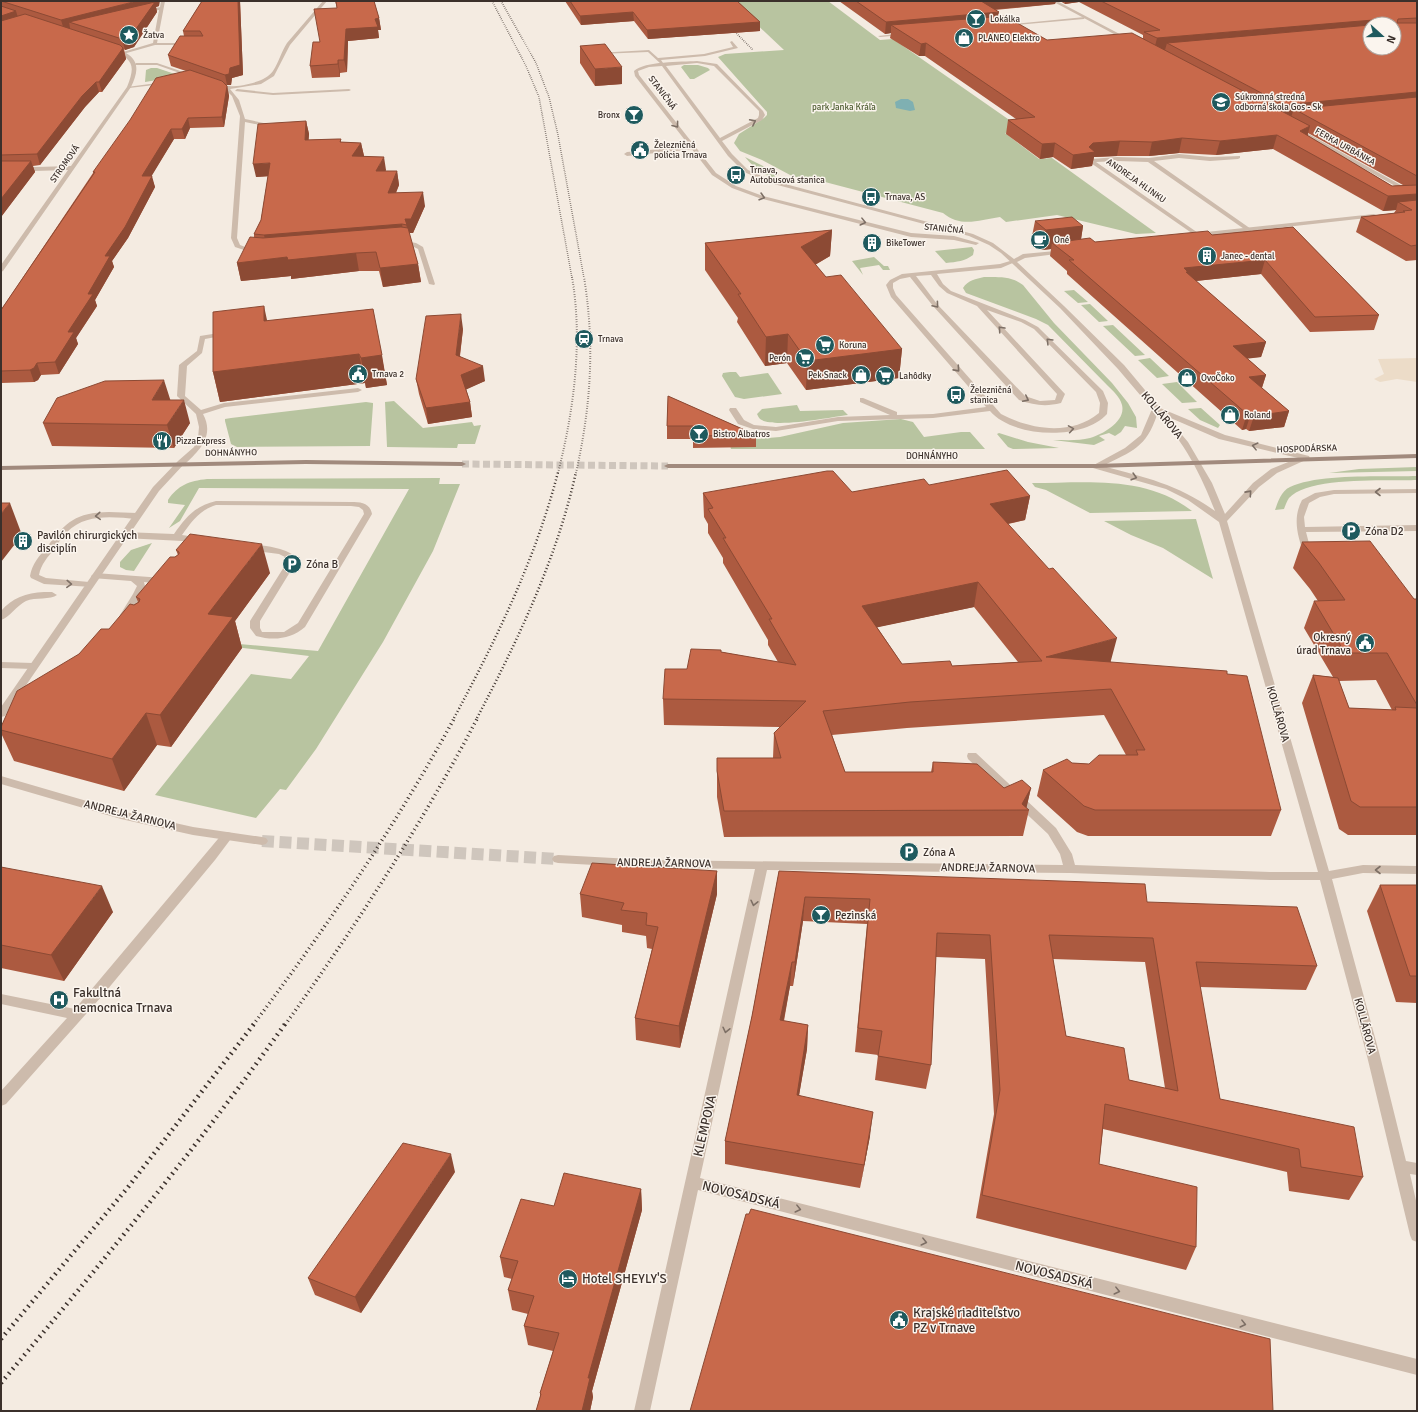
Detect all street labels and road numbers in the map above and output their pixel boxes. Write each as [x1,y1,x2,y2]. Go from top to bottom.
street label: STANIČNÁ [646,73,680,113]
street label: FERKA URBÁNKA [1313,124,1379,168]
street label: STROMOVÁ [46,141,82,185]
street label: ANDREJA HLINKU [1104,156,1168,206]
street label: STANIČNÁ [924,219,965,237]
street label: KOLLÁROVA [1138,388,1186,441]
street label: HOSPODÁRSKA [1276,440,1338,456]
street label: DOHNÁNYHO [205,445,257,459]
street label: DOHNÁNYHO [906,449,958,462]
street label: KOLLÁROVA [1264,684,1293,744]
street label: ANDREJA ŽARNOVA [83,796,178,833]
street label: ANDREJA ŽARNOVA [617,855,712,870]
street label: ANDREJA ŽARNOVA [941,860,1036,875]
street label: KOLLÁROVA [1351,996,1380,1056]
street label: KLEMPOVA [690,1094,720,1158]
street label: NOVOSADSKÁ [700,1178,782,1212]
street label: NOVOSADSKÁ [1013,1258,1095,1292]

